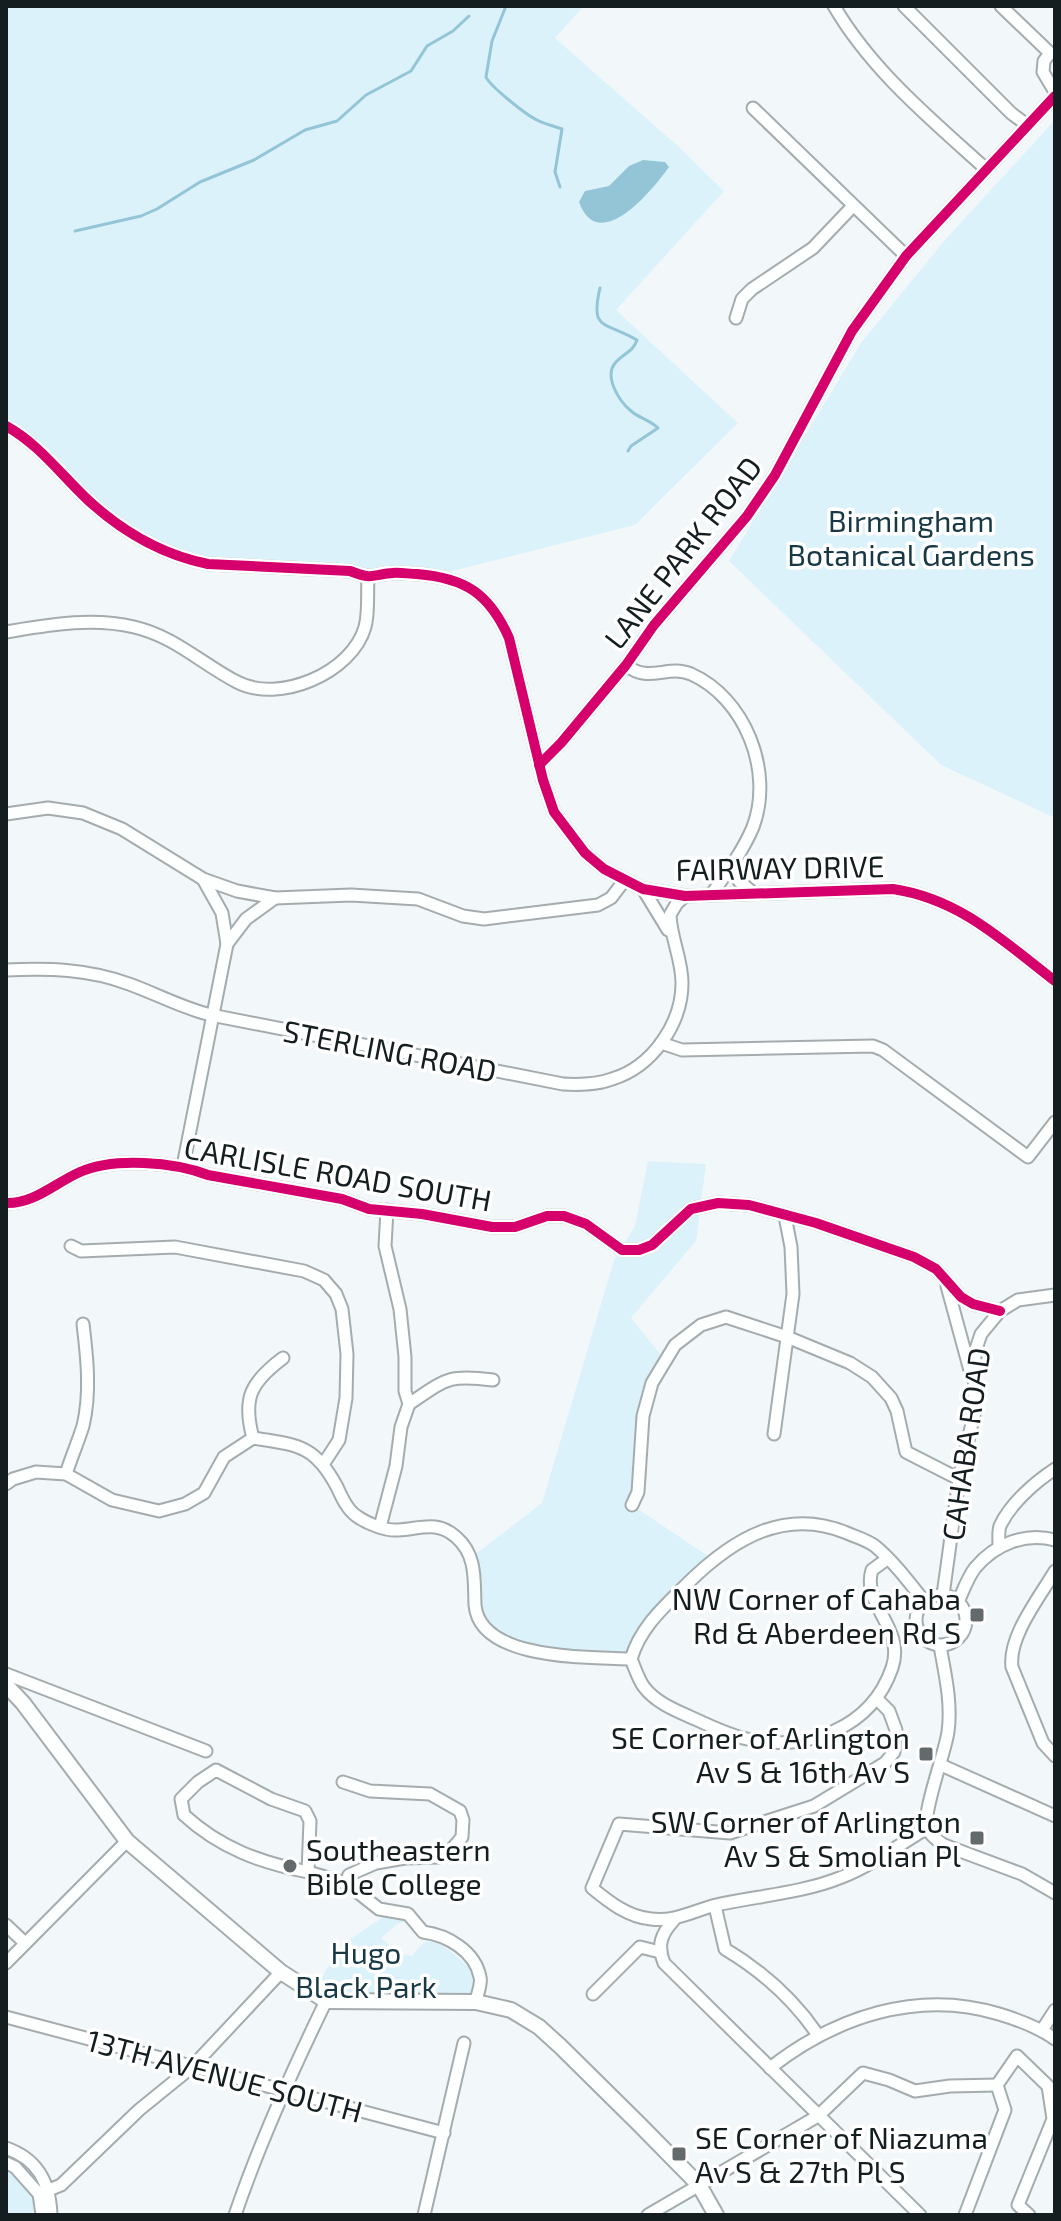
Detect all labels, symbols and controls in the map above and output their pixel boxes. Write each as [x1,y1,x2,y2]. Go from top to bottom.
street label: LANE PARK ROAD [596,449,768,655]
park label: Birmingham Botanical Gardens [787,502,1035,572]
street label: FAIRWAY DRIVE [675,847,885,887]
street label: STERLING ROAD [280,1012,500,1088]
street label: CARLISLE ROAD SOUTH [182,1128,494,1218]
street label: CAHABA ROAD [934,1345,996,1543]
place label: NW Corner of Cahaba Rd & Aberdeen Rd S [672,1580,961,1650]
marker: NW Corner of Cahaba Rd & Aberdeen Rd S [968,1606,986,1624]
place label: SE Corner of Arlington Av S & 16th Av S [611,1719,910,1789]
marker: SE Corner of Arlington Av S & 16th Av S [917,1745,935,1763]
place label: SW Corner of Arlington Av S & Smolian Pl [651,1803,961,1873]
marker: SW Corner of Arlington Av S & Smolian Pl [968,1829,986,1847]
place label: Southeastern Bible College [306,1831,491,1901]
marker: Southeastern Bible College [281,1857,299,1875]
park label: Hugo Black Park [295,1934,437,2004]
street label: 13TH AVENUE SOUTH [83,2021,367,2129]
place label: SE Corner of Niazuma Av S & 27th Pl S [695,2119,988,2189]
marker: SE Corner of Niazuma Av S & 27th Pl S [670,2145,688,2163]

